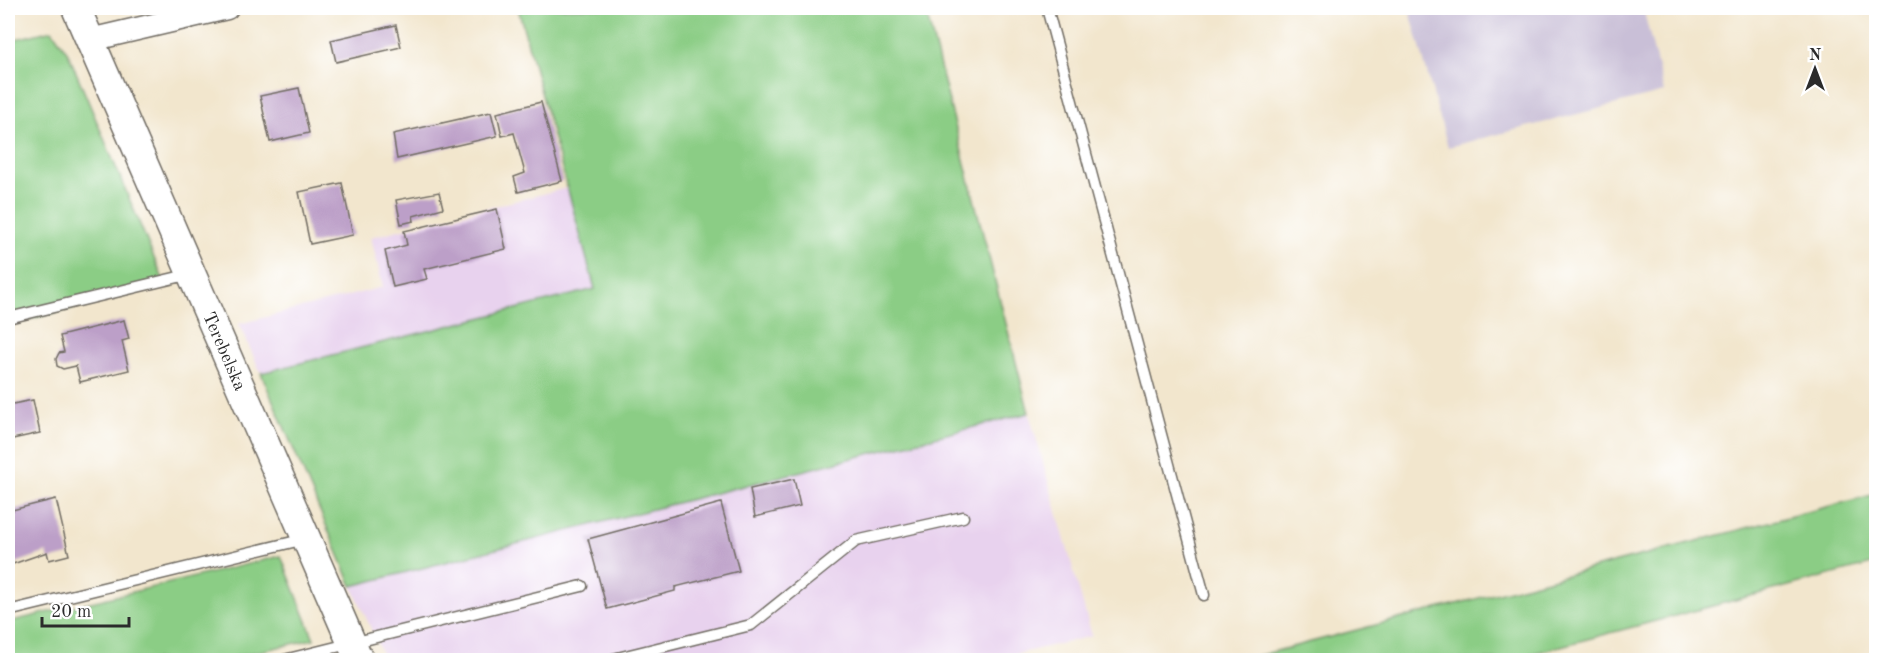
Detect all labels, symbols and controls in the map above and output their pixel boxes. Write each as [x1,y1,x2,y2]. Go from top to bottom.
north arrow [1785,39,1845,99]
text: N [1809,48,1822,64]
street label: Terebelska [199,309,249,394]
scale bar [42,590,129,628]
text: 20 m [51,603,91,621]

